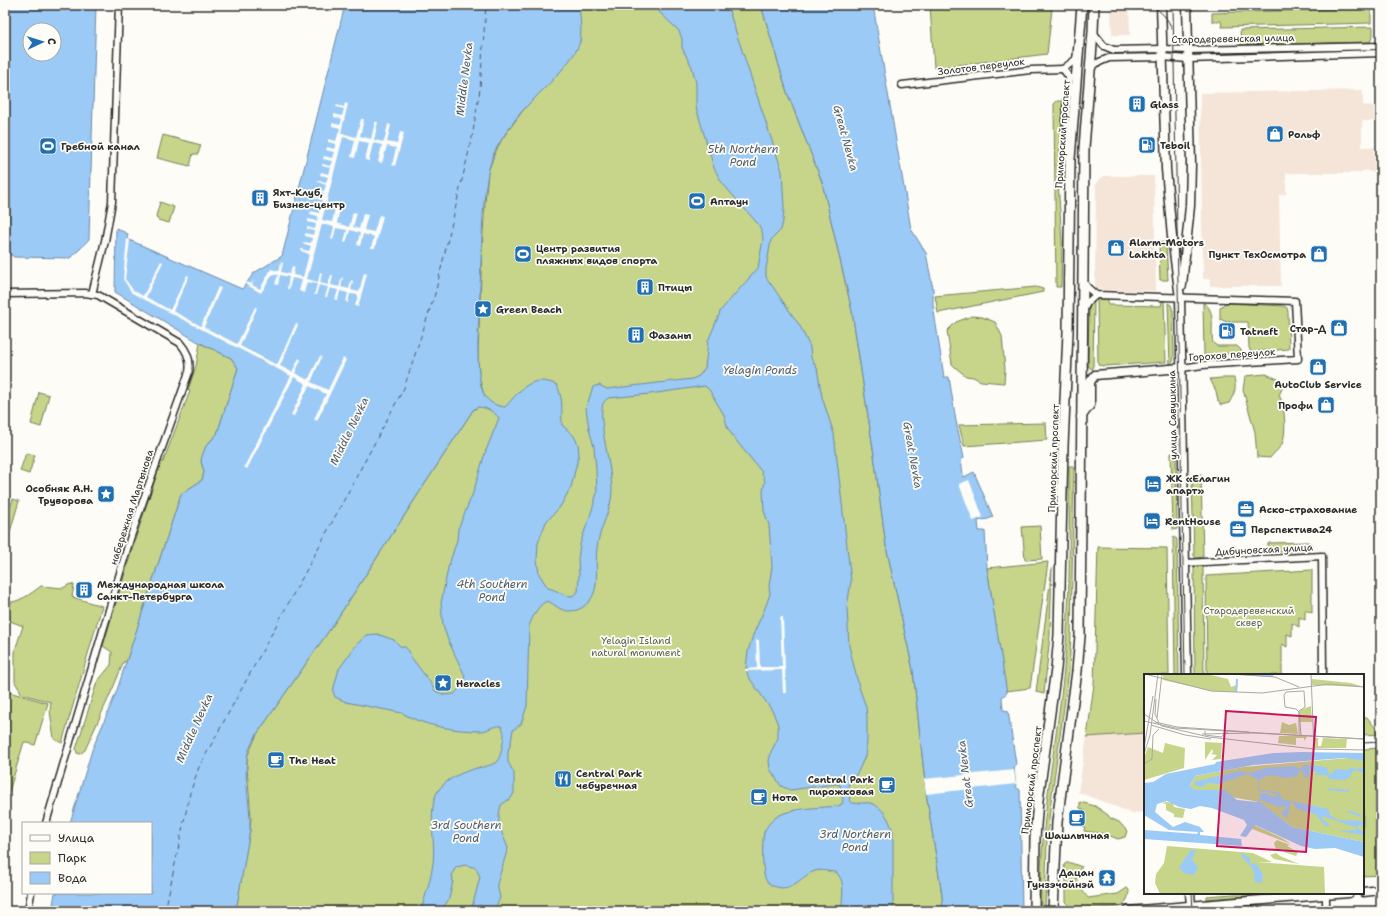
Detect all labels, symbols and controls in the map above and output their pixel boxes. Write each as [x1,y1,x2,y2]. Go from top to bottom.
north arrow [22,22,62,62]
street label: Стародеревенская улица [1171,31,1295,46]
text: С [44,37,59,45]
water label: Middle Nevka [453,41,476,117]
street label: Золотов переулок [937,55,1026,78]
street label: Приморский проспект [1052,78,1073,189]
building icon: Glass [1127,94,1147,114]
place label: Glass [1150,98,1179,111]
water label: Great Nevka [830,103,862,173]
shop icon: Рольф [1265,124,1285,144]
place label: Рольф [1288,128,1321,141]
fuel station icon: Teboil [1137,135,1157,155]
sports icon: Гребной канал [38,136,58,156]
place label: Teboil [1160,139,1191,152]
place label: Гребной канал [61,140,140,153]
water label: 5th Northern Pond [707,142,779,170]
place label: Яхт-Клуб, Бизнес-центр [273,186,345,211]
building icon: Яхт-Клуб, Бизнес-центр [250,188,270,208]
sports icon: Аптаун [687,191,707,211]
place label: Аптаун [710,195,748,208]
place label: Alarm-Motors Lakhta [1129,236,1204,261]
shop icon: Alarm-Motors Lakhta [1106,238,1126,258]
place label: Центр развития пляжных видов спорта [536,242,658,267]
sports icon: Центр развития пляжных видов спорта [513,244,533,264]
shop icon: Пункт ТехОсмотра [1309,244,1329,264]
place label: Пункт ТехОсмотра [1208,248,1306,261]
building icon: Птицы [635,277,655,297]
place label: Птицы [658,281,692,294]
place icon: Green Beach [473,299,493,319]
place label: Green Beach [496,303,562,316]
shop icon: Стар-Д [1329,318,1349,338]
fuel station icon: Tatneft [1217,321,1237,341]
place label: Стар-Д [1290,322,1327,335]
building icon: Фазаны [626,325,646,345]
place label: Tatneft [1240,325,1278,338]
place label: Фазаны [649,329,692,342]
street label: Горохов переулок [1188,345,1276,364]
shop icon: AutoClub Service [1308,357,1328,377]
water label: Yelagin Ponds [723,363,797,378]
street label: улица Савушкина [1165,369,1180,460]
place label: AutoClub Service [1274,378,1362,391]
water label: Middle Nevka [326,395,372,468]
shop icon: Профи [1316,395,1336,415]
place label: Профи [1278,399,1313,412]
street label: Приморский проспект [1045,403,1062,513]
water label: Great Nevka [899,420,926,490]
street label: набережная Мартынова [107,447,157,566]
place label: ЖК «Елагин апарт» [1166,472,1230,497]
hotel icon: ЖК «Елагин апарт» [1143,474,1163,494]
place label: Особняк А.Н. Труворова [25,482,93,507]
place icon: Особняк А.Н. Труворова [96,484,116,504]
office icon: Аско-страхование [1236,499,1256,519]
place label: Аско-страхование [1259,503,1357,516]
hotel icon: RentHouse [1142,511,1162,531]
place label: RentHouse [1165,515,1221,528]
office icon: Перспектива24 [1228,519,1248,539]
place label: Перспектива24 [1251,523,1332,536]
street label: Дибуновская улица [1215,540,1314,559]
water label: 4th Southern Pond [456,577,528,605]
place label: Международная школа Санкт-Петербурга [97,578,224,603]
building icon: Международная школа Санкт-Петербурга [74,580,94,600]
park label: Стародеревенский сквер [1204,604,1295,629]
park label: Yelagin Island natural monument [591,634,681,659]
place icon: Heracles [433,673,453,693]
inset map [1144,674,1364,894]
place label: Heracles [456,677,501,690]
water label: Middle Nevka [173,691,216,765]
street label: Приморский проспект [1018,724,1045,835]
water label: Great Nevka [954,739,977,808]
cafe icon: The Heat [266,750,286,770]
place label: The Heat [289,754,336,767]
place label: Central Park чебуречная [576,767,643,792]
restaurant icon: Central Park чебуречная [553,769,573,789]
place label: Central Park пирожковая [808,773,874,798]
cafe icon: Central Park пирожковая [877,775,897,795]
cafe icon: Нота [749,787,769,807]
place label: Нота [772,791,798,804]
cafe icon: Шашлычная [1067,808,1087,828]
water label: 3rd Southern Pond [430,818,502,846]
legend [22,822,152,894]
water label: 3rd Northern Pond [819,827,891,855]
place label: Шашлычная [1045,829,1109,842]
text: Улица [58,830,95,846]
text: Парк [58,850,87,866]
place label: Дацан Гунзэчойнэй [1027,866,1094,891]
temple icon: Дацан Гунзэчойнэй [1097,868,1117,888]
text: Вода [58,870,87,886]

